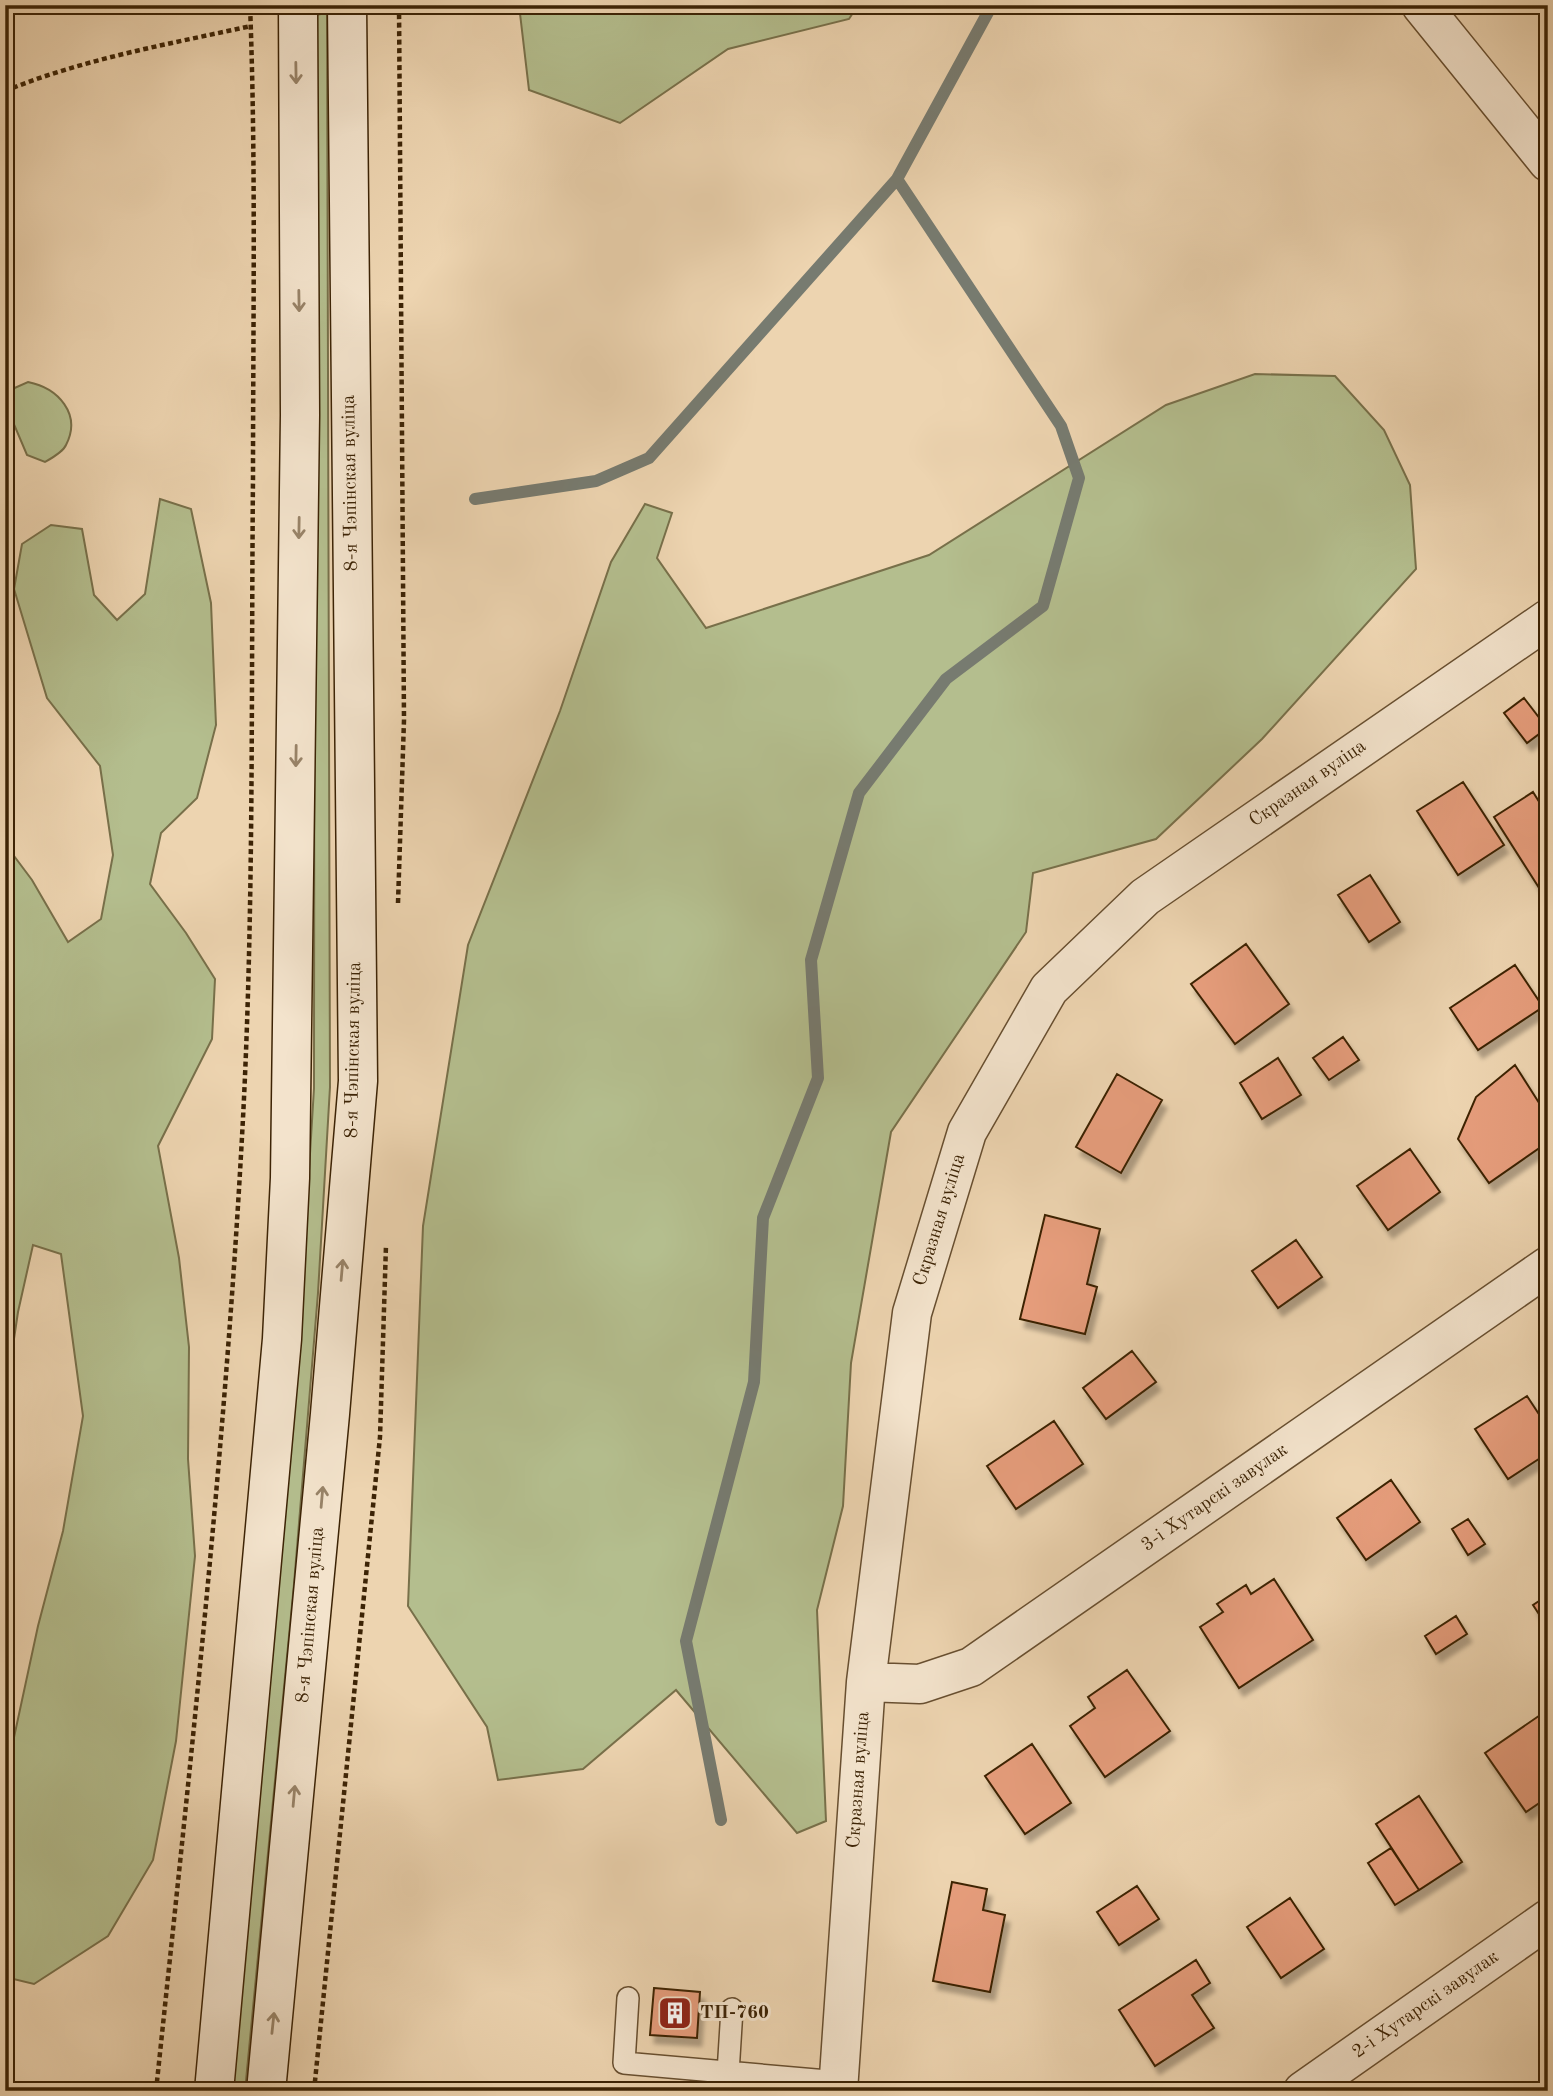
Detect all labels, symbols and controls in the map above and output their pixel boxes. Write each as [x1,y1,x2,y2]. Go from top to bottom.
one-way arrow [289,61,303,84]
one-way arrow [292,289,306,312]
street label: 8-я Чэпінская вуліца [340,394,362,571]
one-way arrow [292,516,306,539]
street label: Скразная вуліца [1246,736,1370,831]
one-way arrow [289,744,303,767]
street label: 8-я Чэпінская вуліца [343,961,365,1138]
street label: Скразная вуліца [911,1151,969,1288]
one-way arrow [336,1259,349,1282]
street label: 3-і Хутарскі завулак [1138,1440,1292,1556]
one-way arrow [316,1486,329,1508]
street label: 8-я Чэпінская вуліца [294,1526,328,1704]
street label: Скразная вуліца [845,1710,873,1849]
one-way arrow [288,1786,301,1808]
street label: 2-і Хутарскі завулак [1349,1947,1503,2063]
building icon: ТП-760 [656,1994,694,2032]
place label: ТП-760 [700,2004,769,2023]
one-way arrow [267,2012,280,2035]

